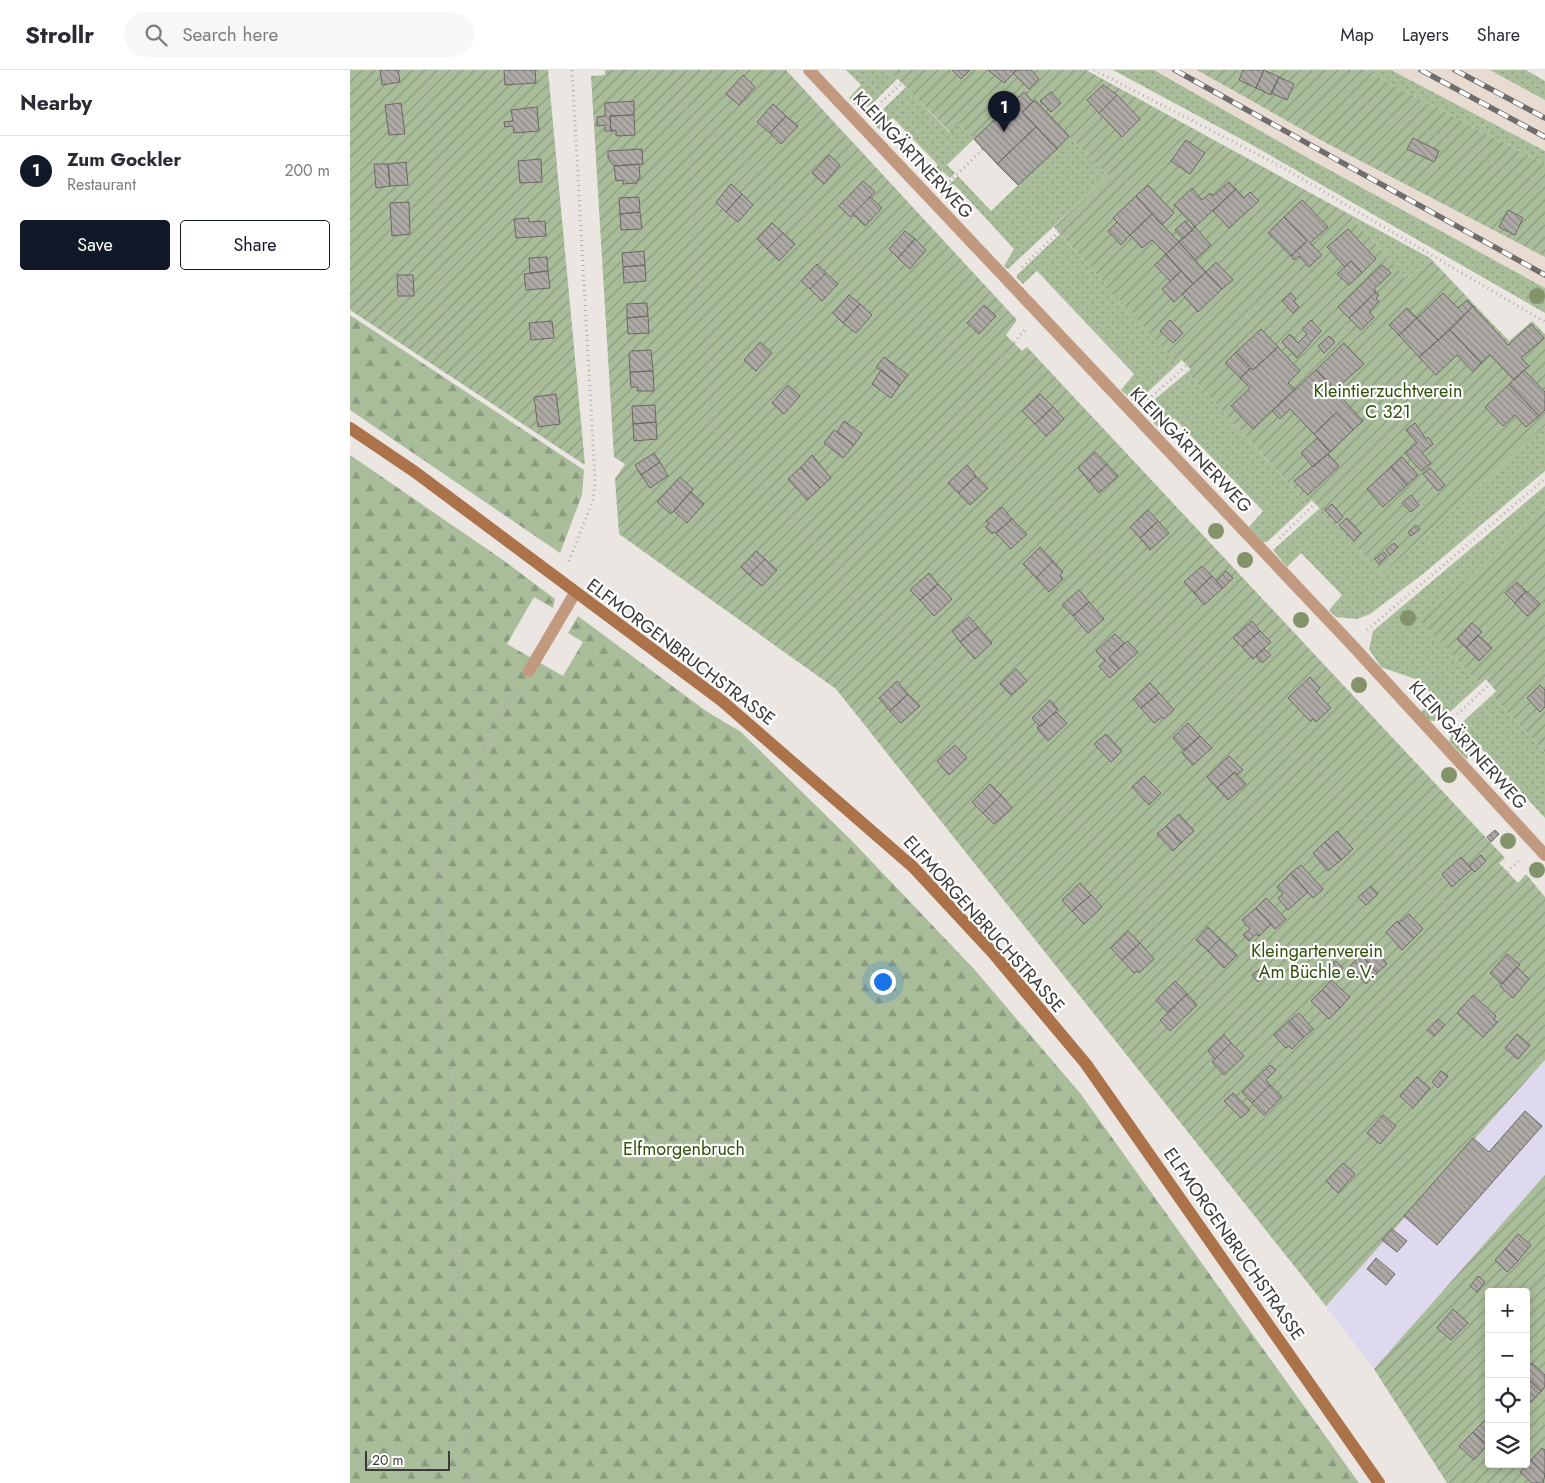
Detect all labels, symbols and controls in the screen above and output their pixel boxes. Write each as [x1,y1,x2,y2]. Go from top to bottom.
search box [124,12,474,57]
text: Strollr [25,17,94,52]
icon: search [142,21,170,49]
text: Search here [182,21,278,48]
text: Map [1340,22,1374,48]
text: Layers [1402,22,1449,48]
text: Share [1477,22,1520,48]
street label: KLEINGÄRTNERWEG [847,85,979,225]
text: Nearby [20,88,92,118]
pin: 1 [988,91,1020,132]
text: Zum Gockler [67,146,181,173]
text: 1 [32,159,40,182]
text: 200 m [284,159,330,182]
text: Restaurant [67,173,136,196]
button: Save [20,220,170,270]
button: Share [180,220,330,270]
park label: Kleintierzuchtverein C 321 [1314,378,1462,425]
street label: KLEINGÄRTNERWEG [1124,381,1258,519]
street label: ELFMORGENBRUCHSTRASSE [581,572,781,732]
street label: KLEINGÄRTNERWEG [1403,675,1533,815]
street label: ELFMORGENBRUCHSTRASSE [897,830,1071,1018]
park label: Kleingartenverein Am Büchle e.V. [1251,938,1383,985]
your location [870,969,896,995]
park label: Elfmorgenbruch [623,1136,745,1162]
street label: ELFMORGENBRUCHSTRASSE [1157,1142,1311,1346]
map controls [1485,1288,1530,1468]
button: + [1485,1288,1530,1333]
button: − [1485,1333,1530,1378]
button: locate [1485,1378,1530,1423]
button: layers [1485,1423,1530,1468]
scale bar [365,1448,450,1471]
text: 20 m [372,1450,404,1470]

